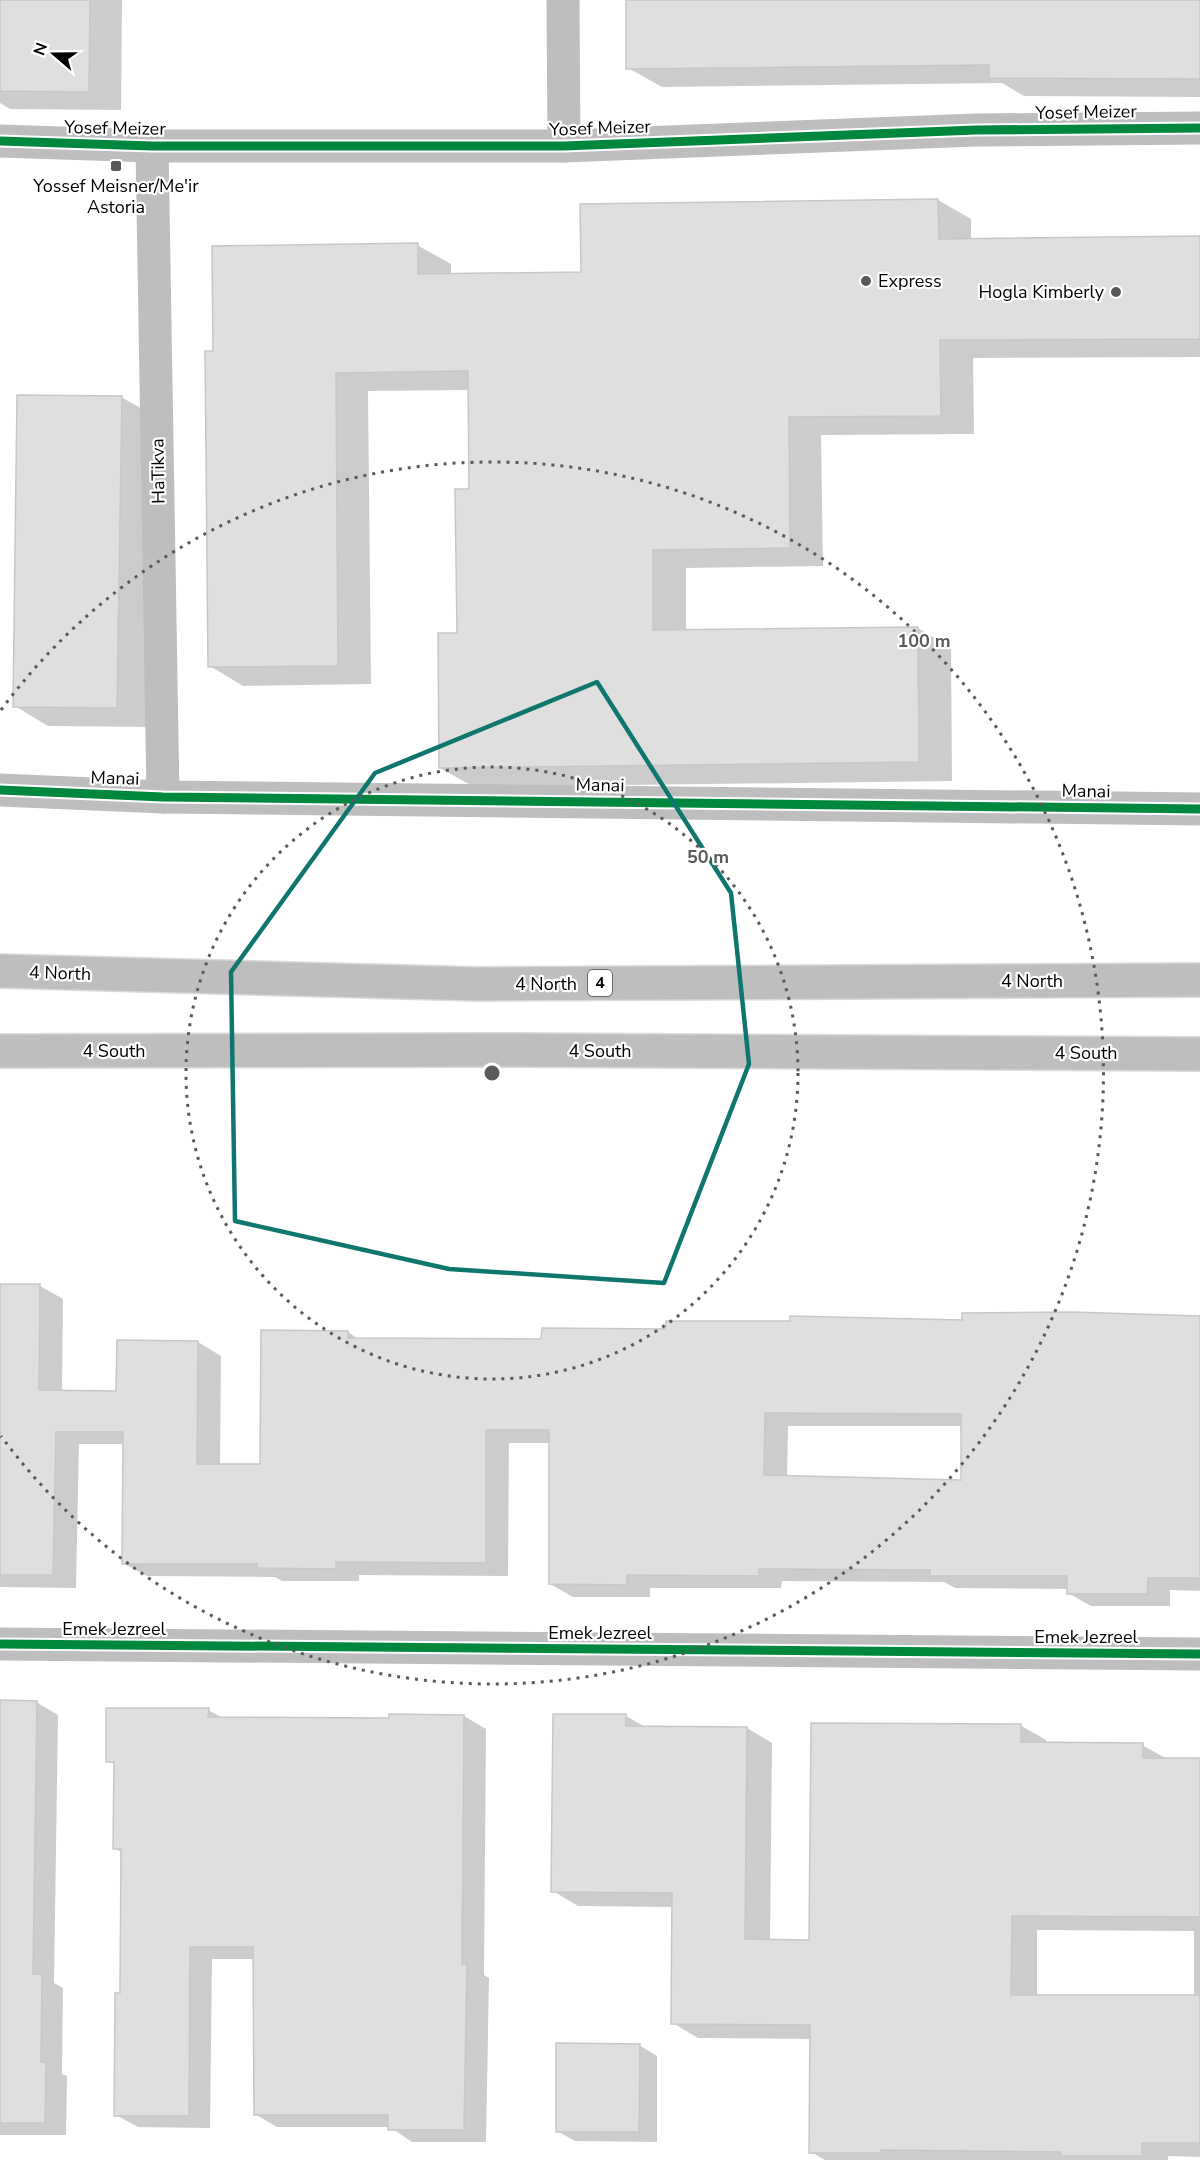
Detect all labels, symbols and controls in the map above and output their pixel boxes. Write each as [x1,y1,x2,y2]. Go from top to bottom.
north arrow [24,24,84,84]
text: N [28,40,53,59]
street label: Yosef Meizer [1034,99,1137,125]
street label: Yosef Meizer [548,114,652,142]
street label: Yosef Meizer [63,115,166,141]
marker: Yossef Meisner/Me'ir Astoria [109,159,123,173]
place label: Yossef Meisner/Me'ir Astoria [32,174,199,219]
place label: Express [878,269,942,293]
marker: Express [859,274,873,288]
place label: Hogla Kimberly [979,280,1105,304]
marker: Hogla Kimberly [1109,285,1123,299]
street label: HaTikva [145,438,171,504]
text: 100 m [897,629,951,653]
street label: Manai [90,765,140,791]
street label: Manai [575,773,625,797]
street label: Manai [1061,779,1111,803]
text: 50 m [687,845,729,869]
street label: 4 North [28,960,92,986]
street label: 4 North [1001,969,1063,993]
road number: 4 [588,970,612,996]
street label: 4 North [515,972,577,996]
street label: 4 South [82,1039,146,1063]
street label: 4 South [568,1039,632,1063]
street label: 4 South [1054,1041,1118,1065]
centre of rings [482,1063,502,1083]
street label: Emek Jezreel [62,1617,166,1641]
street label: Emek Jezreel [548,1621,652,1645]
street label: Emek Jezreel [1034,1625,1138,1649]

